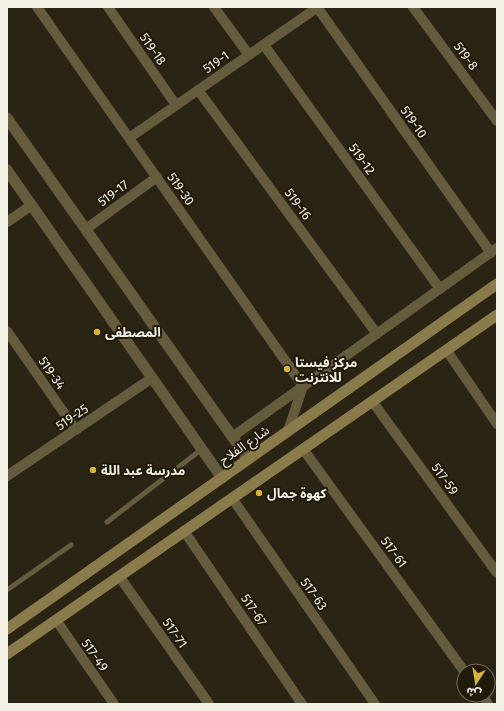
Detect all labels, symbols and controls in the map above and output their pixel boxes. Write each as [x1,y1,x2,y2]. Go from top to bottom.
street label: 519-18 [137,30,169,68]
street label: 519-8 [451,39,481,73]
street label: 519-1 [200,48,232,76]
street label: 519-10 [398,103,430,141]
street label: 519-12 [346,141,378,177]
street label: 519-30 [164,170,198,208]
street label: 519-17 [95,177,131,209]
street label: 519-16 [282,185,314,223]
place label: المصطفى [105,325,161,340]
marker: المصطفى [92,327,102,337]
street label: 519-34 [36,354,69,392]
place label: مركز فيستا للانترنت [295,355,357,385]
marker: مركز فيستا للانترنت [282,364,292,374]
street label: 519-25 [53,401,91,433]
street label: شارع الفلاح [216,422,274,470]
street label: 517-59 [428,460,462,498]
place label: مدرسة عبد اللة [101,463,185,478]
marker: مدرسة عبد اللة [88,465,98,475]
place label: كهوة جمال [267,486,326,501]
marker: كهوة جمال [254,488,264,498]
street label: 517-61 [378,534,410,570]
street label: 517-63 [298,575,330,613]
street label: 517-67 [238,591,270,629]
street label: 517-71 [159,615,191,651]
street label: 517-49 [79,636,112,674]
north arrow [456,663,496,703]
text: ش [465,684,483,700]

